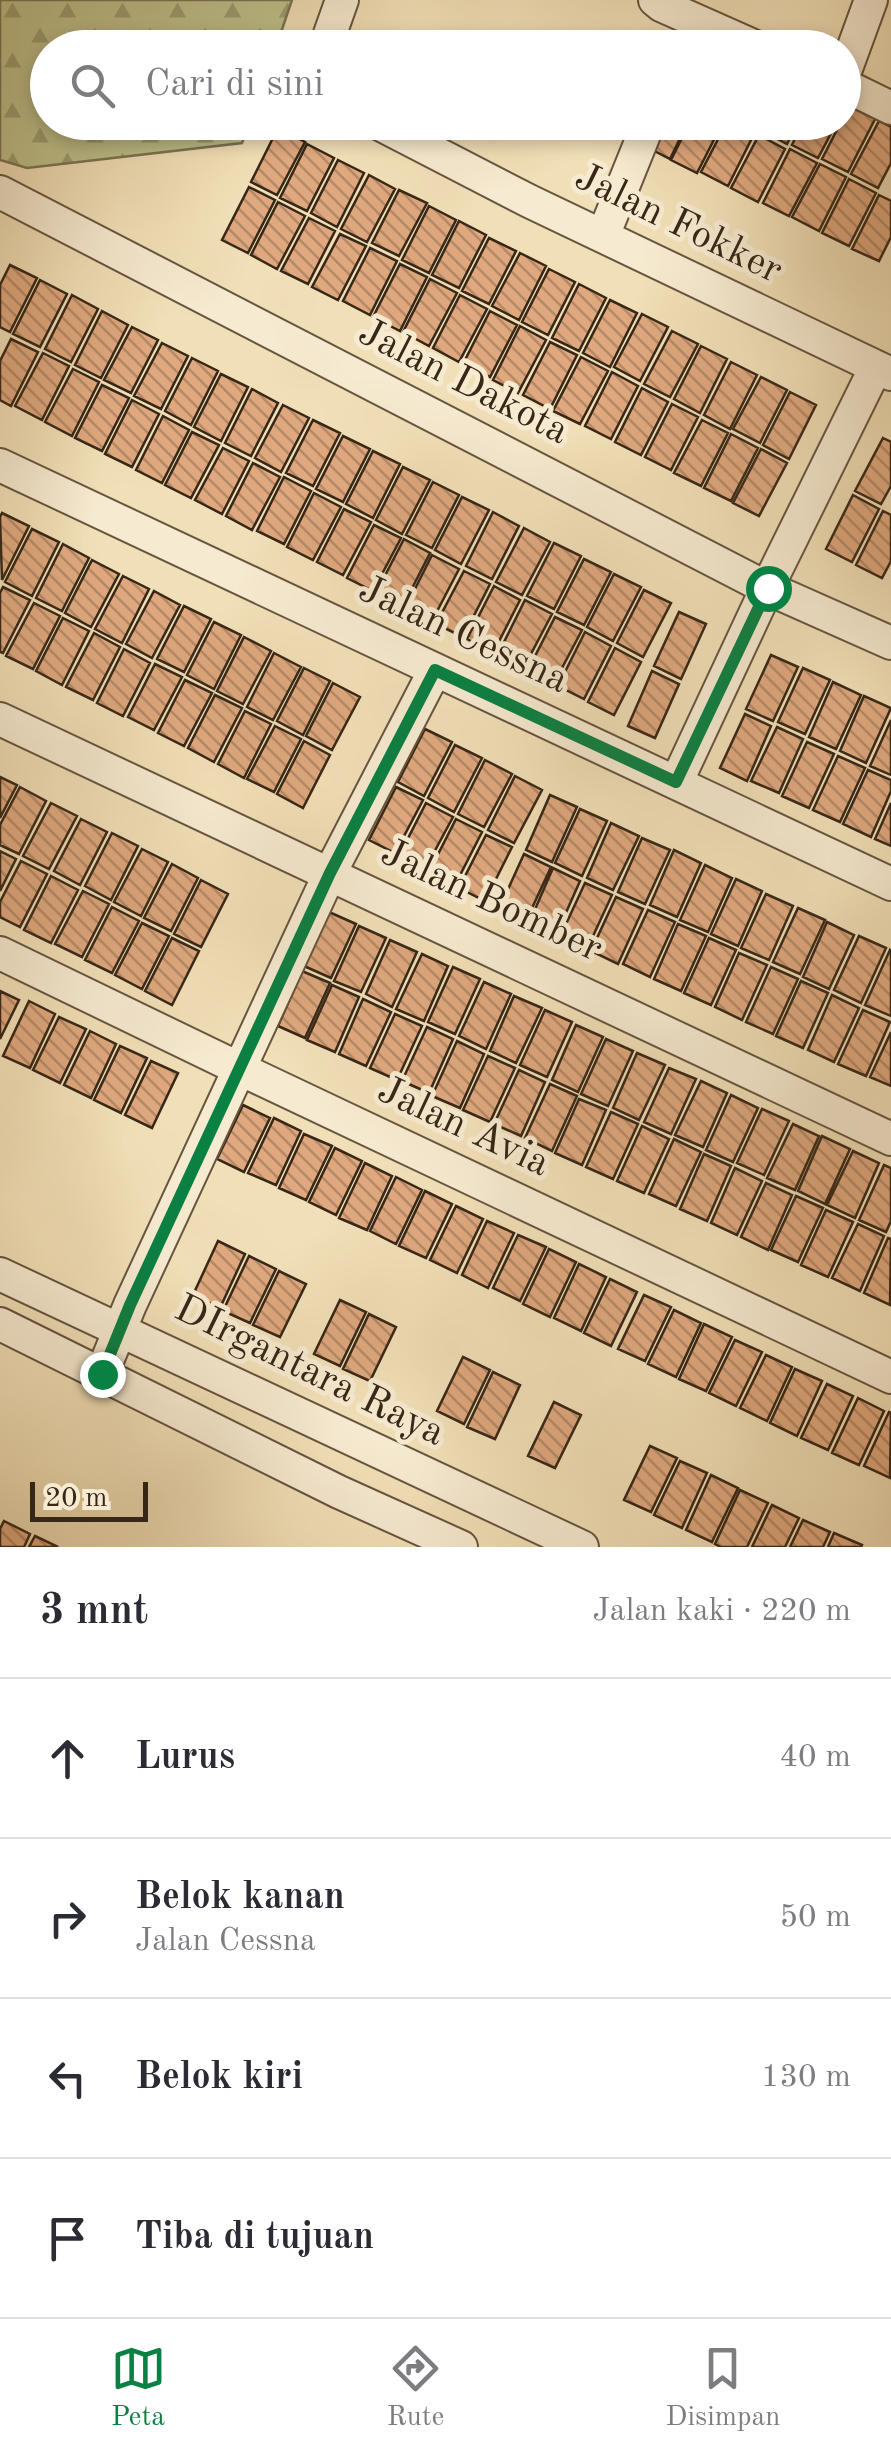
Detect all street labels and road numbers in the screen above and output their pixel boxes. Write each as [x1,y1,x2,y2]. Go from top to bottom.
street label: Jalan Fokker [568,158,788,292]
street label: Jalan Dakota [351,313,575,453]
street label: Jalan Cessna [352,570,574,702]
street label: Jalan Bomber [374,833,608,971]
street label: Jalan Avia [371,1071,555,1185]
street label: DIrgantara Raya [168,1289,450,1455]

